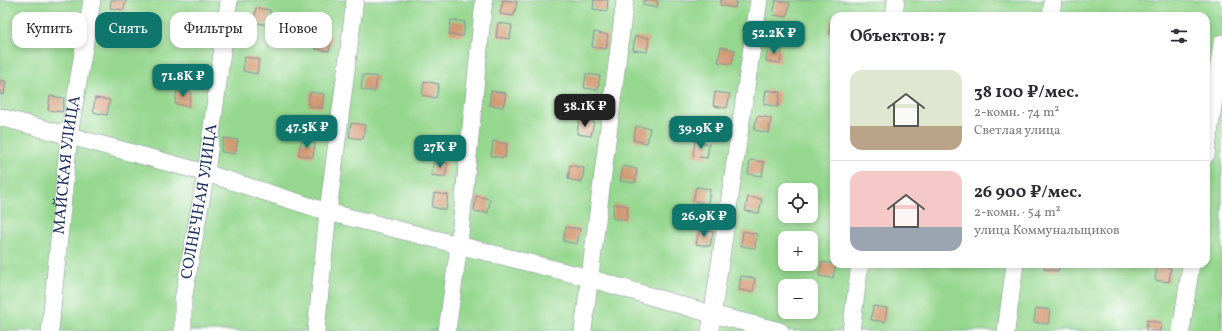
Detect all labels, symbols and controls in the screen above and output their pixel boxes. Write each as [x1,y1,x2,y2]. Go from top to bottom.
chip: Купить [12,12,87,48]
chip: Снять [95,12,162,48]
chip: Фильтры [170,12,257,48]
chip: Новое [265,12,332,48]
pin: 52.2K ₽ [737,21,811,55]
text: 52.2K ₽ [752,25,796,43]
text: Объектов: 7 [850,25,946,48]
icon: filters [1168,25,1190,47]
pin: 71.8K ₽ [146,64,220,98]
text: 71.8K ₽ [161,68,205,86]
text: 38 100 ₽/мес. [974,81,1079,104]
icon: home [882,86,930,134]
street label: МАЙСКАЯ УЛИЦА [48,94,87,235]
pin: 38.1K ₽ [548,94,622,128]
text: 38.1K ₽ [563,98,607,116]
text: 2-комн. · 74 m² [974,104,1059,122]
pin: 47.5K ₽ [270,115,344,149]
pin: 39.9K ₽ [664,116,738,150]
text: 47.5K ₽ [285,119,329,137]
text: 39.9K ₽ [678,120,724,138]
street label: СОЛНЕЧНАЯ УЛИЦА [176,122,223,281]
text: Светлая улица [974,122,1060,140]
pin: 27K ₽ [412,135,468,169]
text: 27K ₽ [423,139,457,157]
text: 26 900 ₽/мес. [974,181,1082,204]
map controls [778,183,818,319]
button: locate [778,183,818,223]
icon: home [882,187,930,235]
pin: 26.9K ₽ [667,204,741,238]
text: 2-комн. · 54 m² [974,204,1060,222]
text: 26.9K ₽ [681,208,727,226]
text: улица Коммунальщиков [974,222,1120,240]
button: + [778,231,818,271]
button: − [778,279,818,319]

